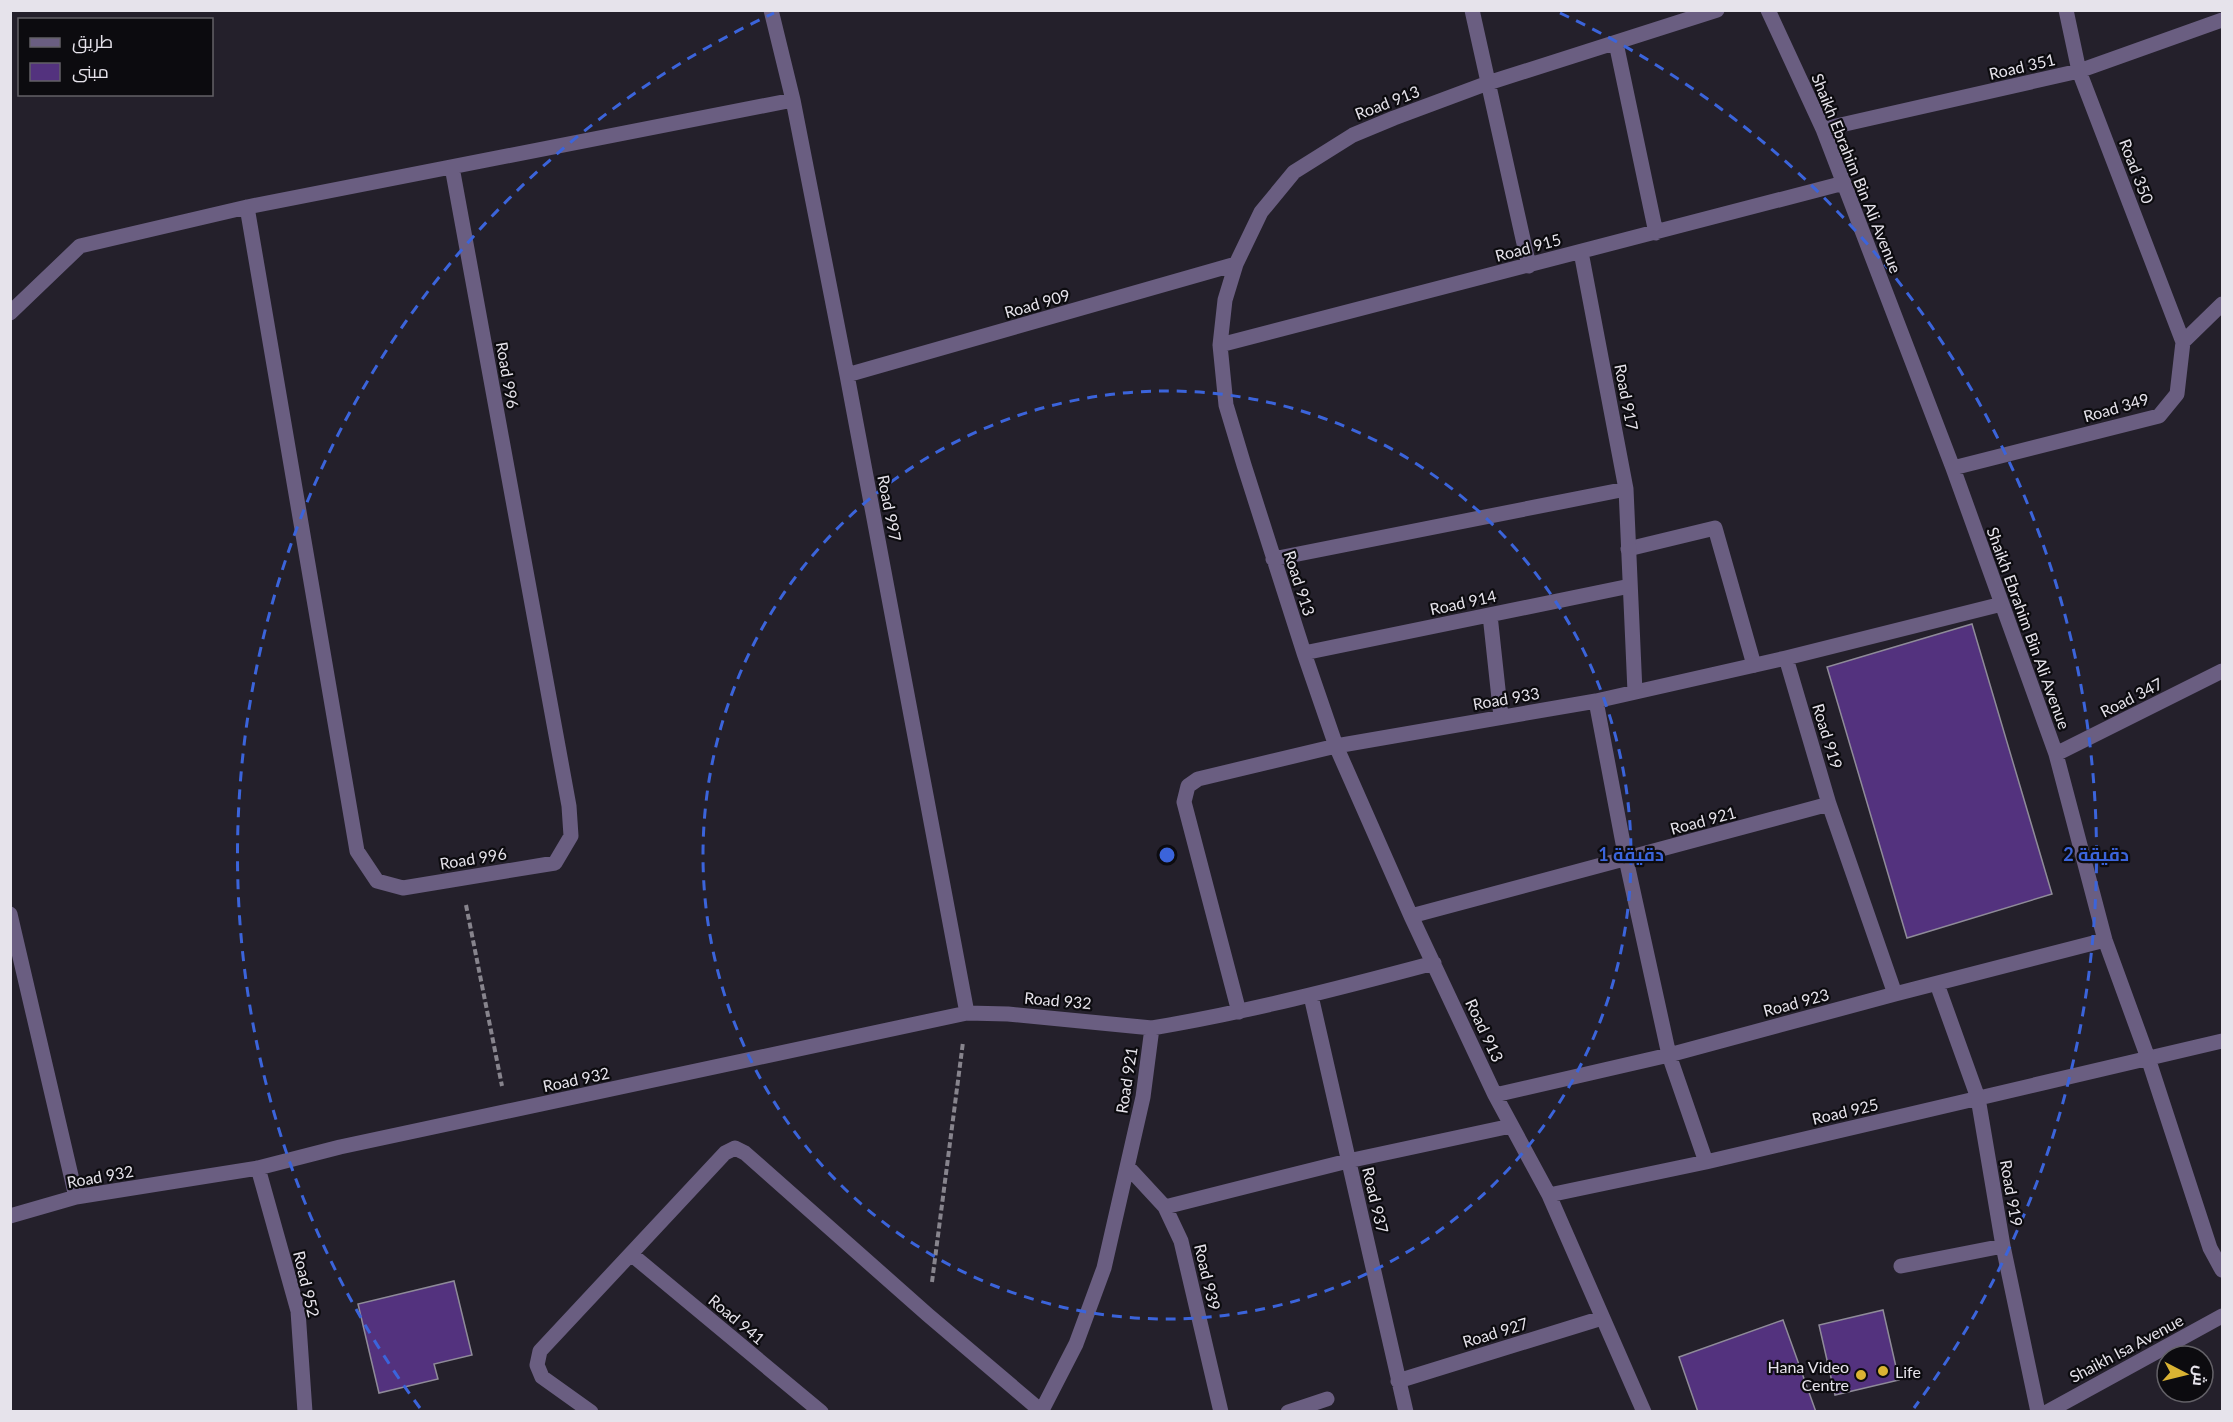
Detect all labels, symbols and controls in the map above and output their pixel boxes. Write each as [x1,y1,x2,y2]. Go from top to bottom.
legend [18,18,213,96]
text: طريق [72,30,113,54]
street label: Road 351 [1987,49,2057,83]
text: مبنى [72,60,109,83]
street label: Shaikh Ebrahim Bin Ali Avenue [1808,70,1906,276]
street label: Road 913 [1352,81,1422,123]
street label: Road 350 [2116,136,2158,206]
street label: Road 915 [1493,229,1563,265]
street label: Road 909 [1002,285,1072,321]
street label: Road 996 [493,340,523,410]
street label: Road 917 [1611,362,1643,432]
street label: Road 349 [2081,389,2151,425]
street label: Road 997 [874,473,906,543]
street label: Shaikh Ebrahim Bin Ali Avenue [1984,524,2074,732]
street label: Road 913 [1281,548,1319,618]
street label: Road 914 [1428,586,1498,618]
street label: Road 347 [2097,673,2165,721]
street label: Road 933 [1471,683,1541,713]
street label: Road 919 [1809,701,1847,771]
street label: Road 921 [1668,802,1738,838]
street label: Road 996 [438,843,508,873]
text: 1 دقيقة [1598,843,1664,865]
text: 2 دقيقة [2063,843,2129,865]
centre of rings [1157,845,1177,865]
street label: Road 923 [1761,984,1831,1020]
street label: Road 932 [1024,988,1092,1012]
street label: Road 913 [1462,995,1508,1065]
street label: Road 921 [1111,1045,1141,1115]
street label: Road 932 [541,1063,611,1095]
street label: Road 925 [1810,1094,1880,1128]
street label: Road 919 [1997,1158,2027,1228]
street label: Road 932 [65,1161,135,1191]
street label: Road 937 [1359,1165,1393,1235]
street label: Road 939 [1191,1242,1225,1312]
street label: Road 952 [290,1249,324,1319]
street label: Road 941 [705,1290,769,1348]
street label: Shaikh Isa Avenue [2066,1310,2186,1386]
street label: Road 927 [1460,1313,1530,1351]
north arrow [2155,1344,2215,1404]
place label: Hana Video Centre [1768,1357,1849,1394]
place label: Life [1895,1362,1921,1381]
marker: Life [1876,1364,1890,1378]
text: ش [2189,1364,2211,1387]
marker: Hana Video Centre [1854,1368,1868,1382]

